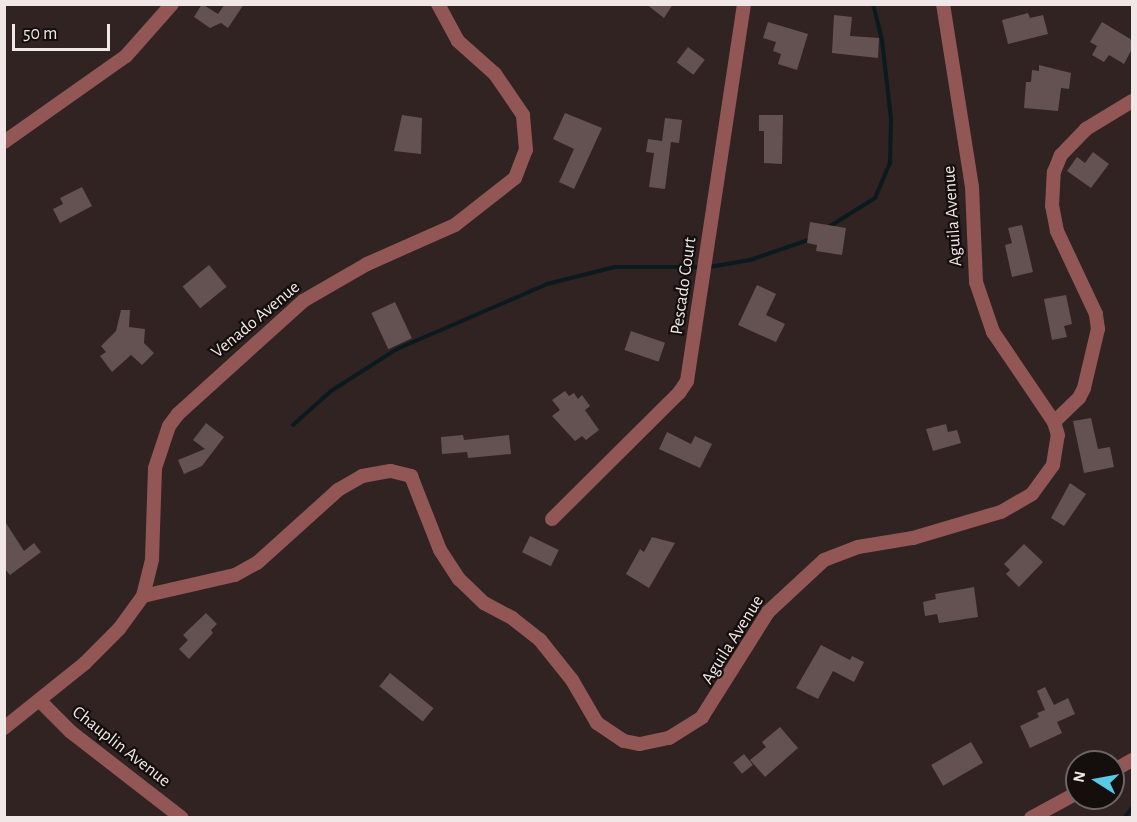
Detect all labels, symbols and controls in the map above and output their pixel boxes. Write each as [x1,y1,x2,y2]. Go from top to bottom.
scale bar [15,12,112,50]
text: 50 m [23,25,57,43]
street label: Aguila Avenue [939,165,967,267]
street label: Pescado Court [666,236,702,336]
street label: Venado Avenue [207,277,305,363]
street label: Aguila Avenue [697,591,769,689]
street label: Chauplin Avenue [68,702,174,792]
north arrow [1065,750,1125,810]
text: N [1070,770,1088,784]

